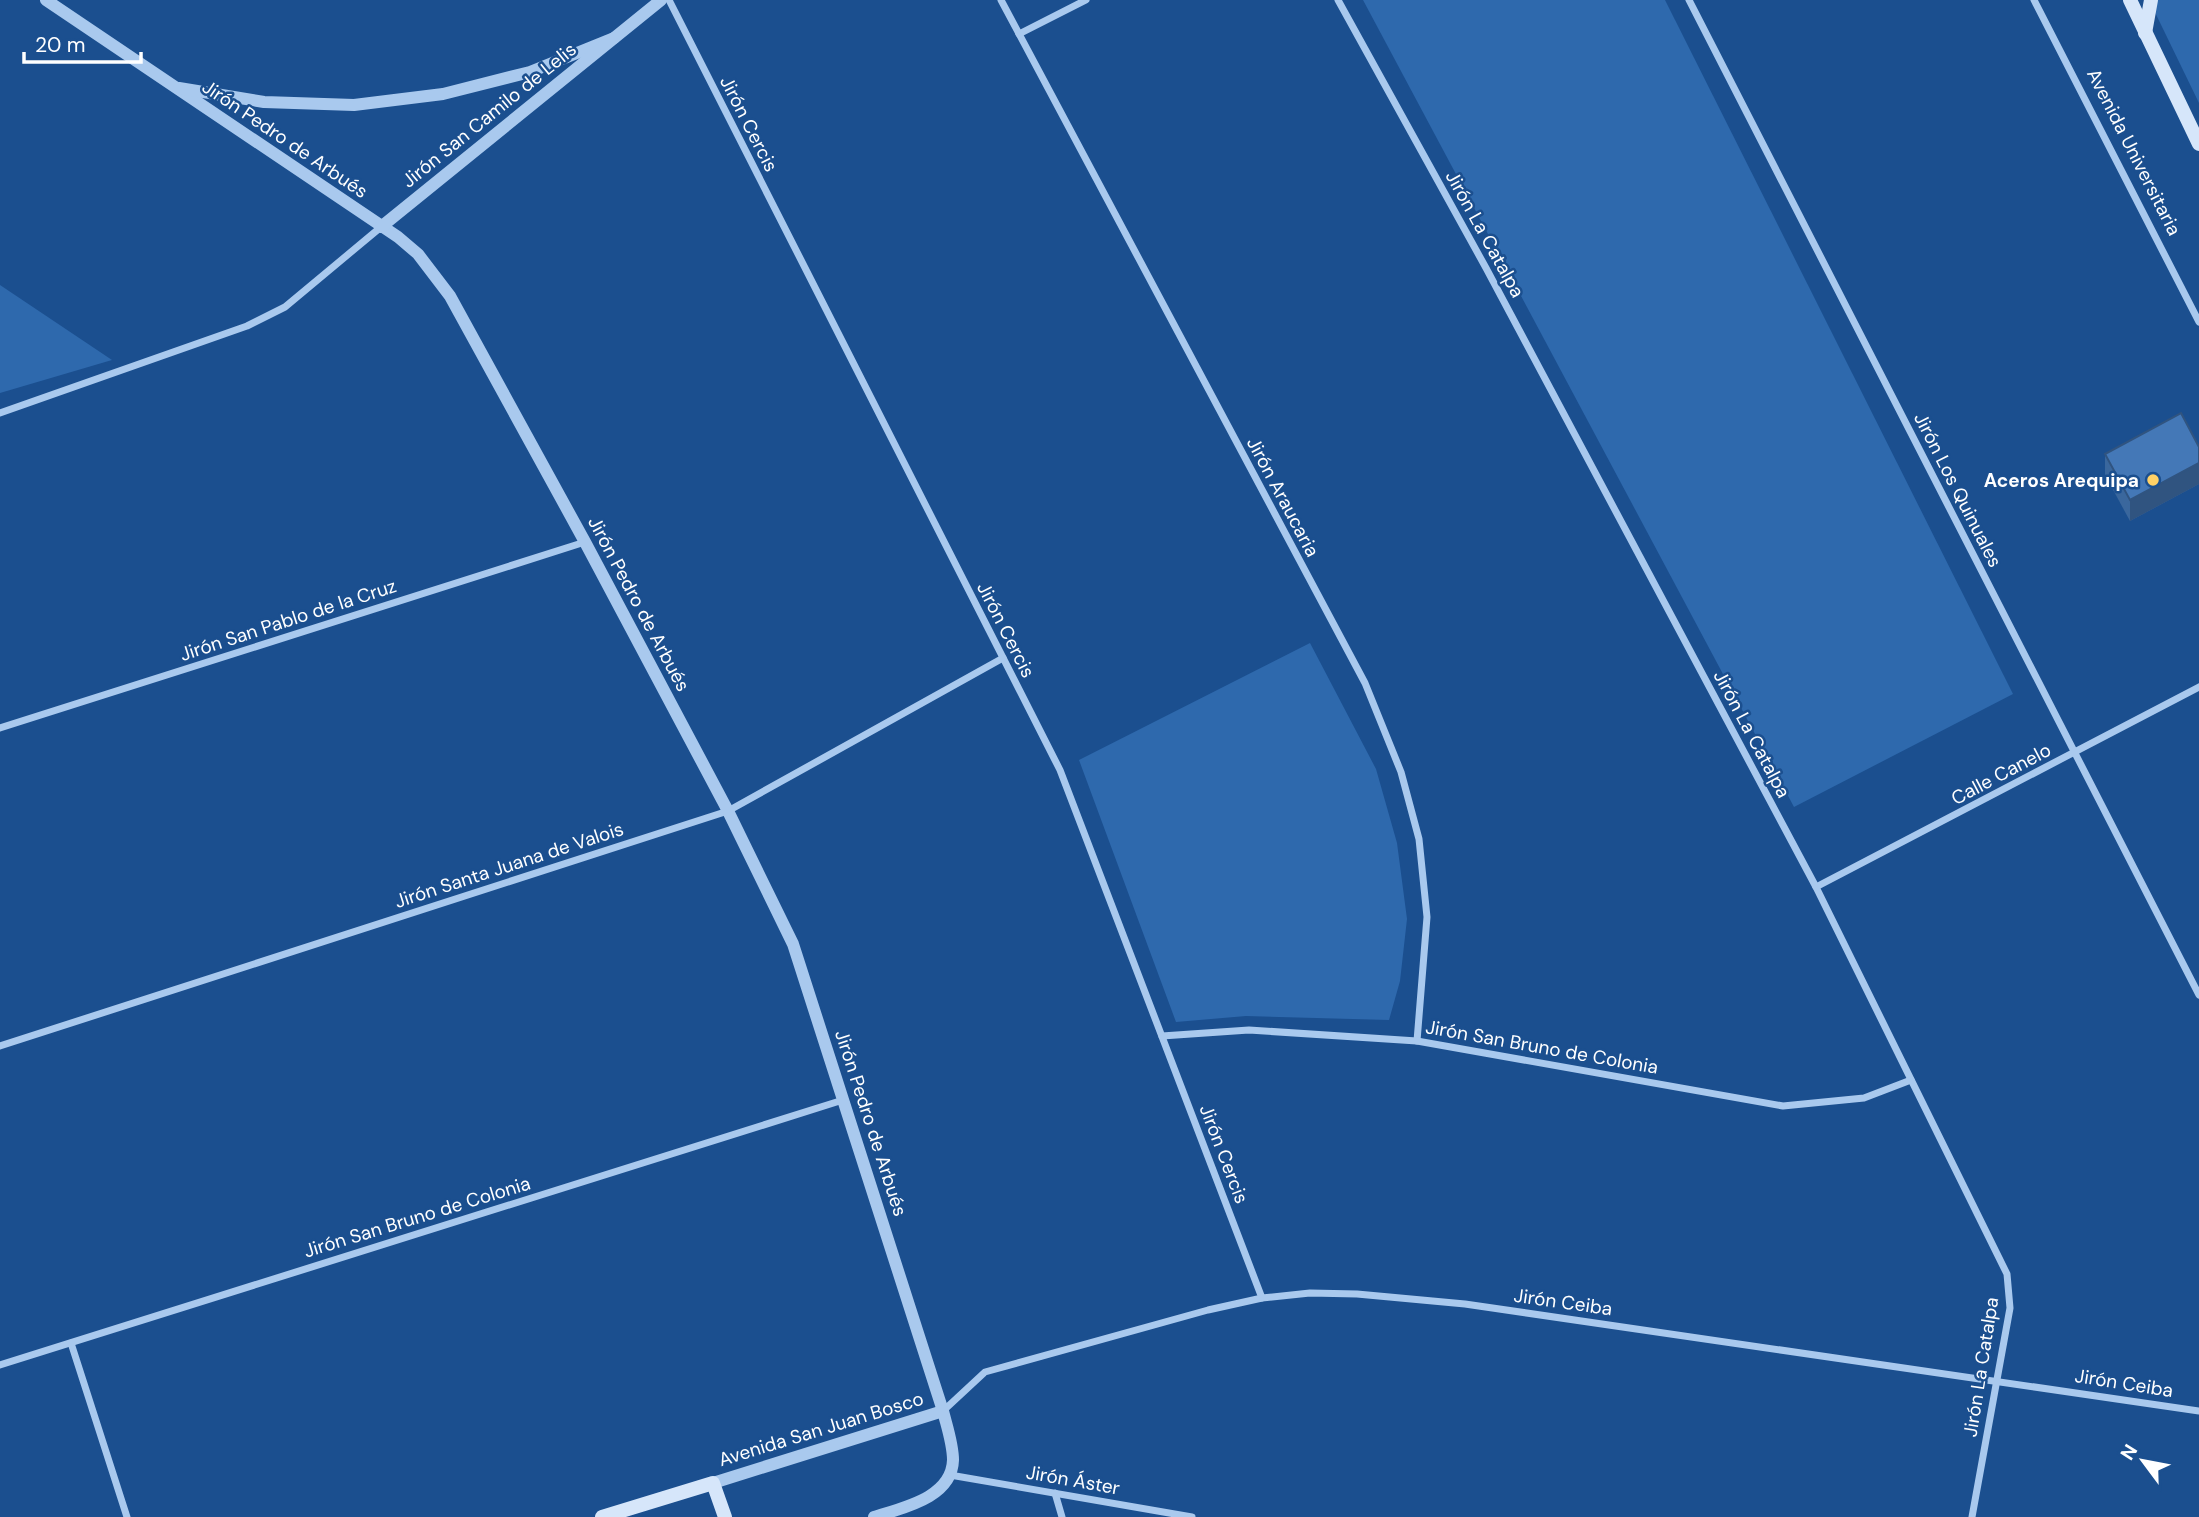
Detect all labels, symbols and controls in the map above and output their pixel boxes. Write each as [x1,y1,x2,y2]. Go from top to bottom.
scale bar [24,21,142,65]
text: 20 m [35,31,86,59]
street label: Jirón San Camilo de Lelis [396,37,582,193]
street label: Avenida Universitaria [2081,64,2187,240]
street label: Jirón Cercis [714,72,784,176]
street label: Jirón Pedro de Arbués [197,74,373,204]
street label: Jirón La Catalpa [1440,166,1530,302]
street label: Jirón Los Quinuales [1908,408,2008,572]
street label: Jirón Araucaria [1241,433,1325,561]
place label: Aceros Arequipa [1984,468,2139,493]
marker: Aceros Arequipa [2145,472,2161,488]
street label: Jirón Pedro de Arbués [582,512,696,696]
street label: Jirón San Pablo de la Cruz [177,573,399,667]
street label: Jirón Cercis [971,578,1041,682]
street label: Jirón La Catalpa [1708,666,1796,802]
street label: Calle Canelo [1947,737,2055,811]
street label: Jirón Santa Juana de Valois [391,816,627,914]
street label: Jirón San Bruno de Colonia [1424,1014,1660,1080]
street label: Jirón Pedro de Arbués [829,1027,913,1219]
street label: Jirón Cercis [1194,1101,1254,1207]
street label: Jirón San Bruno de Colonia [301,1171,533,1263]
street label: Jirón Ceiba [1512,1283,1614,1321]
street label: Jirón La Catalpa [1958,1295,2004,1439]
street label: Jirón Ceiba [2073,1363,2175,1403]
street label: Avenida San Juan Bosco [715,1386,927,1472]
north arrow [2108,1426,2178,1496]
text: N [2115,1440,2143,1465]
street label: Jirón Áster [1024,1459,1122,1501]

